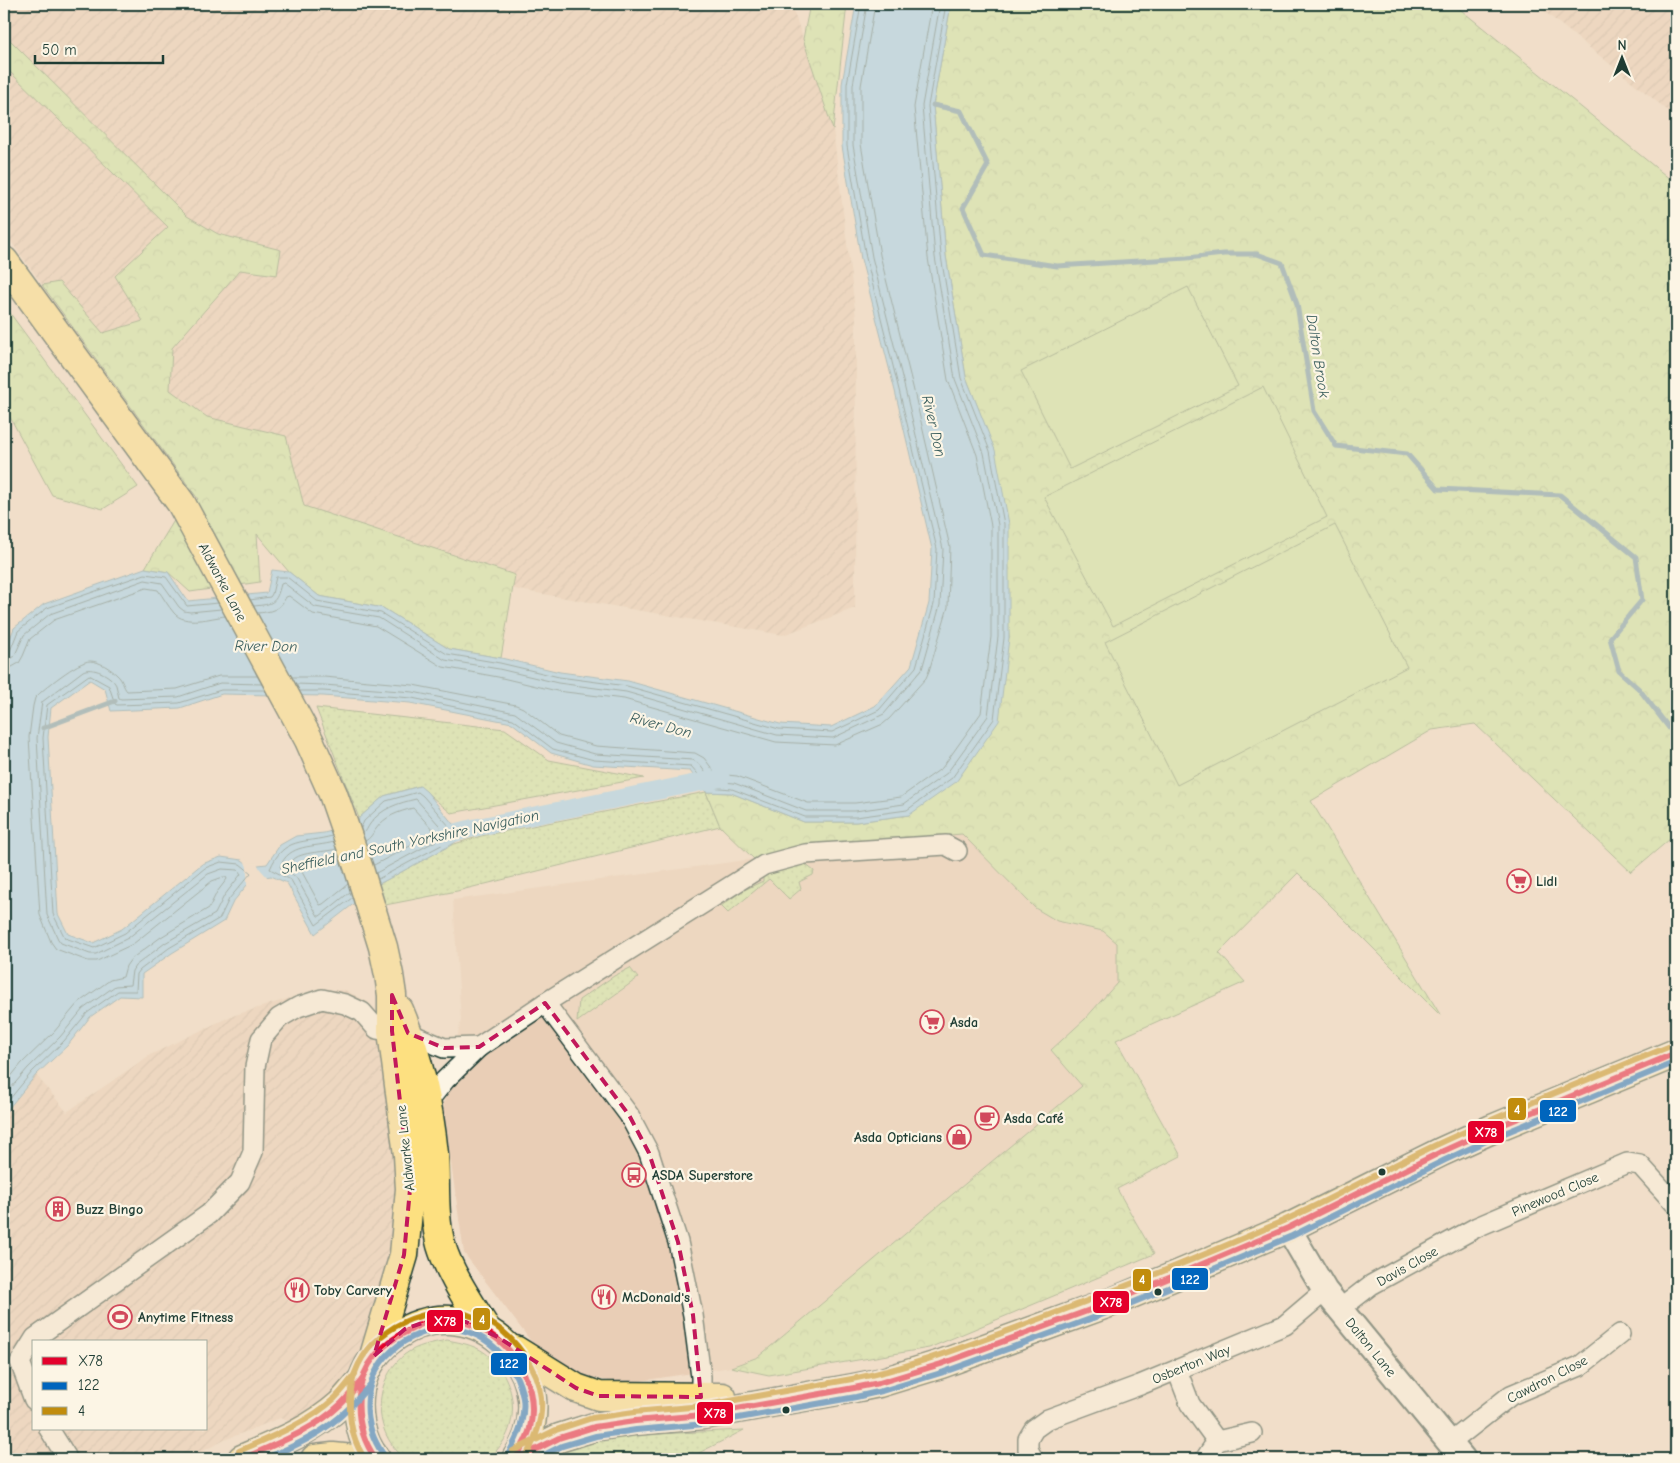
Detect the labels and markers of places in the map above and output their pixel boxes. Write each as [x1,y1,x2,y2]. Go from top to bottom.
supermarket icon: Lidl [1506,868,1532,894]
place label: Lidl [1536,873,1557,890]
supermarket icon: Asda [919,1009,945,1035]
place label: Asda [950,1014,978,1031]
cafe icon: Asda Café [974,1105,1000,1131]
place label: Asda Café [1004,1110,1064,1127]
shop icon: Asda Opticians [946,1124,972,1150]
place label: Asda Opticians [854,1129,942,1146]
bus stop icon: ASDA Superstore [621,1162,647,1188]
place label: ASDA Superstore [652,1167,753,1184]
unlabelled marker [1377,1167,1387,1177]
building icon: Buzz Bingo [45,1196,71,1222]
place label: Buzz Bingo [76,1201,143,1218]
restaurant icon: Toby Carvery [284,1277,310,1303]
place label: Toby Carvery [314,1282,392,1299]
restaurant icon: McDonald's [591,1284,617,1310]
unlabelled marker [1153,1287,1163,1297]
place label: McDonald's [622,1289,690,1306]
sports icon: Anytime Fitness [107,1304,133,1330]
place label: Anytime Fitness [138,1309,233,1326]
unlabelled marker [781,1405,791,1415]

